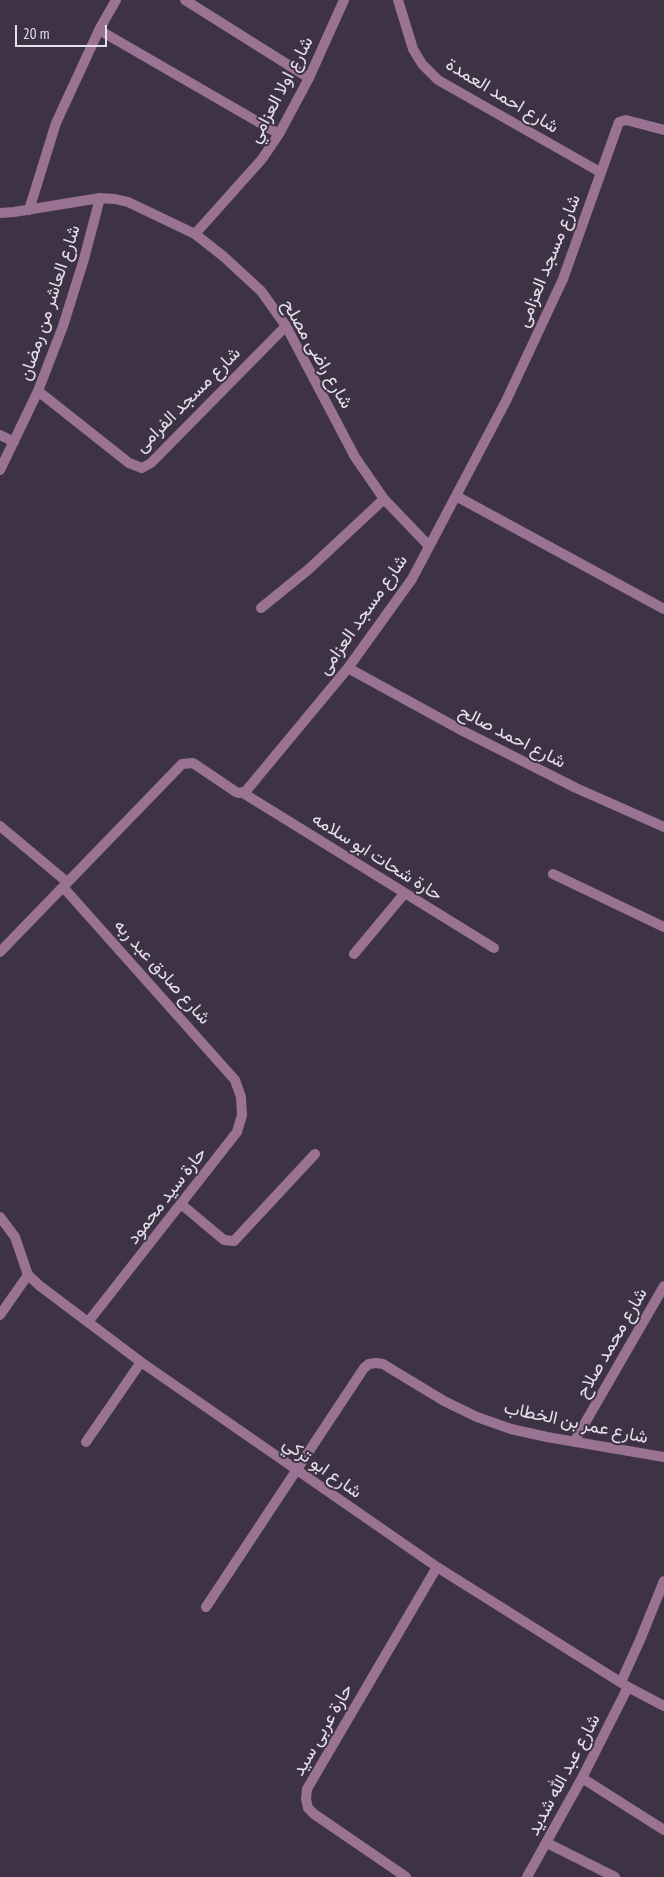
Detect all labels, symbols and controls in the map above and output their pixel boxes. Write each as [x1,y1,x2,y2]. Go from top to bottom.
scale bar [18,15,110,47]
text: 20 m [23,24,49,43]
street label: شارع اولا العزامي [244,33,318,147]
street label: شارع احمد العمدة [442,54,562,138]
street label: شارع مسجد العزامى [512,191,586,331]
street label: شارع العاشر من رمضان [15,222,85,384]
street label: شارع راضى مصلح [277,295,357,413]
street label: شارع مسجد الفرامى [131,343,245,457]
street label: شارع مسجد العزامى [314,551,412,679]
street label: شارع احمد صالح [455,701,569,773]
street label: حارة شحات ابو سلامه [308,808,446,906]
street label: شارع صادق عبد ربه [109,915,215,1029]
street label: حارة سيد محمود [123,1143,211,1249]
street label: شارع محمد صلاح [572,1284,652,1402]
street label: شارع عمر بن الخطاب [502,1397,650,1449]
street label: شارع ابو تركي [278,1433,366,1503]
street label: حارة عربى سيد [288,1680,358,1780]
street label: شارع عبد الله شديد [523,1711,605,1839]

